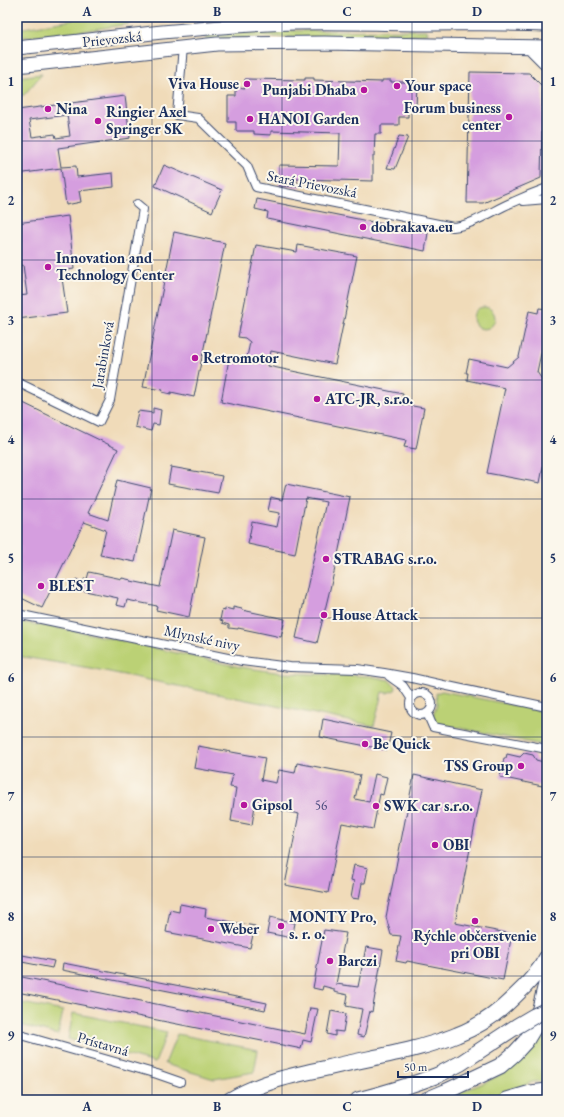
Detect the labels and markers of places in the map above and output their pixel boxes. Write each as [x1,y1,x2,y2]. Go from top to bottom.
place label: Viva House [168,74,239,93]
place label: Your space [405,76,471,95]
marker: Viva House [242,79,252,89]
place label: Punjabi Dhaba [262,80,356,99]
marker: Your space [392,81,402,91]
marker: Punjabi Dhaba [359,85,369,95]
place label: Forum business center [404,98,502,134]
place label: Nina [56,99,88,118]
place label: Ringier Axel Springer SK [106,102,188,138]
marker: Nina [43,104,53,114]
place label: HANOI Garden [258,109,360,128]
marker: Forum business center [504,112,514,122]
marker: HANOI Garden [245,114,255,124]
marker: Ringier Axel Springer SK [93,116,103,126]
place label: dobrakava.eu [371,217,454,236]
marker: dobrakava.eu [358,222,368,232]
place label: Innovation and Technology Center [56,248,175,284]
marker: Innovation and Technology Center [43,262,53,272]
place label: Retromotor [203,348,280,367]
marker: Retromotor [190,353,200,363]
place label: ATC-JR, s.r.o. [324,389,413,408]
marker: ATC-JR, s.r.o. [312,394,322,404]
place label: STRABAG s.r.o. [334,549,437,568]
marker: STRABAG s.r.o. [321,554,331,564]
place label: BLEST [49,576,94,595]
marker: BLEST [36,581,46,591]
place label: House Attack [332,605,419,624]
marker: House Attack [319,610,329,620]
place label: Be Quick [373,734,431,753]
marker: Be Quick [360,739,370,749]
place label: TSS Group [443,756,513,775]
marker: TSS Group [516,761,526,771]
place label: Gipsol [252,795,293,814]
place label: SWK car s.r.o. [384,796,473,815]
marker: Gipsol [239,800,249,810]
marker: SWK car s.r.o. [371,801,381,811]
place label: OBI [443,835,470,854]
marker: OBI [430,840,440,850]
place label: MONTY Pro, s. r. o. [289,907,377,943]
marker: Rýchle občerstvenie pri OBI [470,916,480,926]
place label: Weber [219,919,260,938]
marker: MONTY Pro, s. r. o. [276,921,286,931]
marker: Weber [206,924,216,934]
place label: Rýchle občerstvenie pri OBI [413,926,537,962]
place label: Barczi [338,951,378,970]
marker: Barczi [325,956,335,966]

